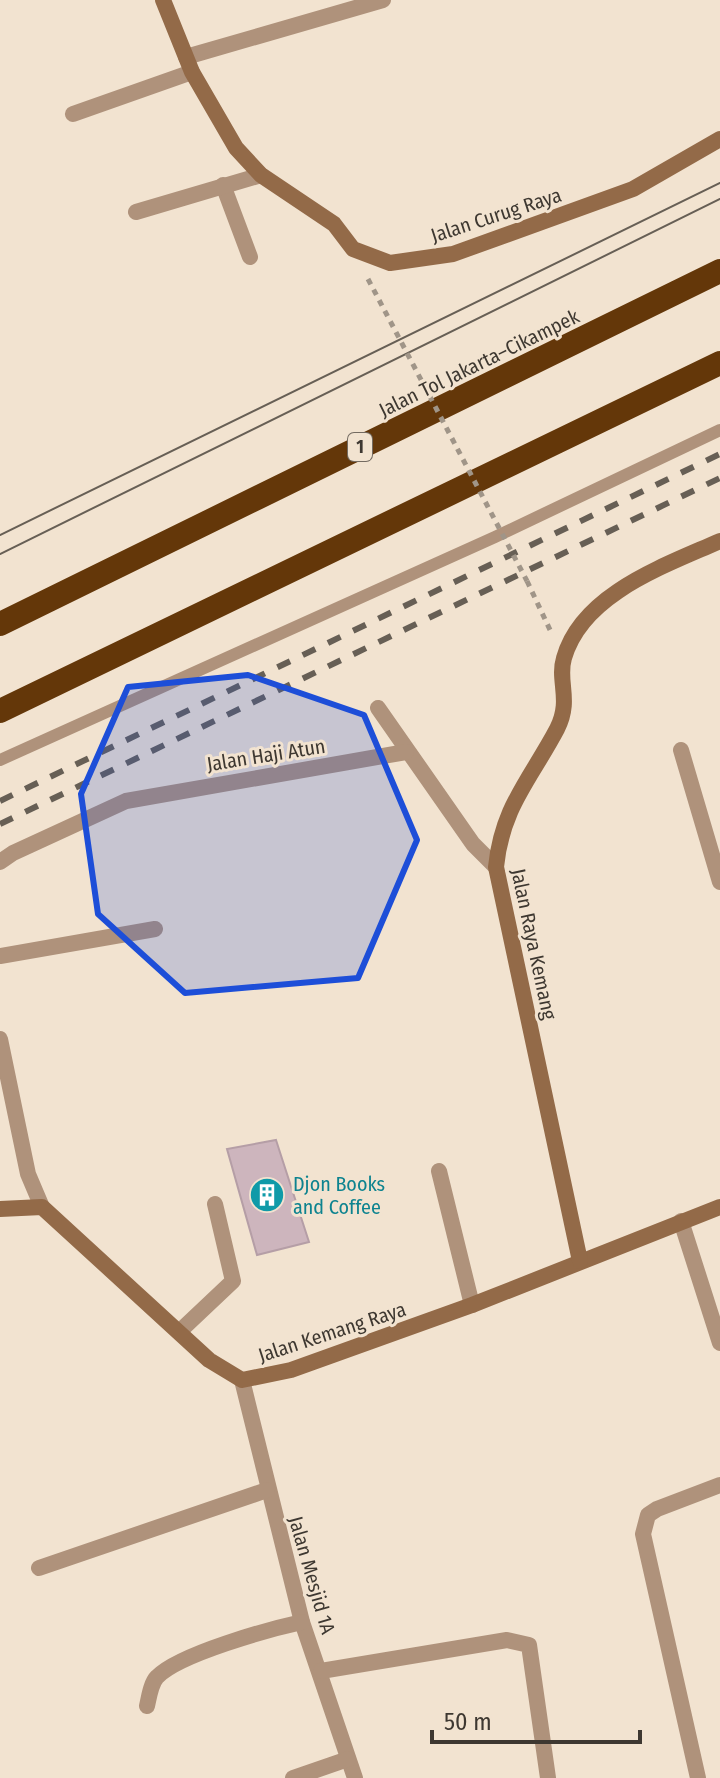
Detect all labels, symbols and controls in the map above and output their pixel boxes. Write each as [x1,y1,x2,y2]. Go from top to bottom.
street label: Jalan Curug Raya [428,183,564,247]
street label: Jalan Tol Jakarta–Cikampek [375,304,584,422]
road number: 1 [348,433,372,461]
street label: Jalan Haji Atun [205,734,327,776]
street label: Jalan Raya Kemang [506,866,562,1022]
place label: Djon Books and Coffee [293,1172,385,1219]
building icon: Djon Books and Coffee [248,1176,286,1214]
street label: Jalan Kemang Raya [255,1297,409,1367]
street label: Jalan Mesjid 1A [284,1513,340,1637]
scale bar [432,1694,640,1744]
text: 50 m [444,1708,492,1736]

